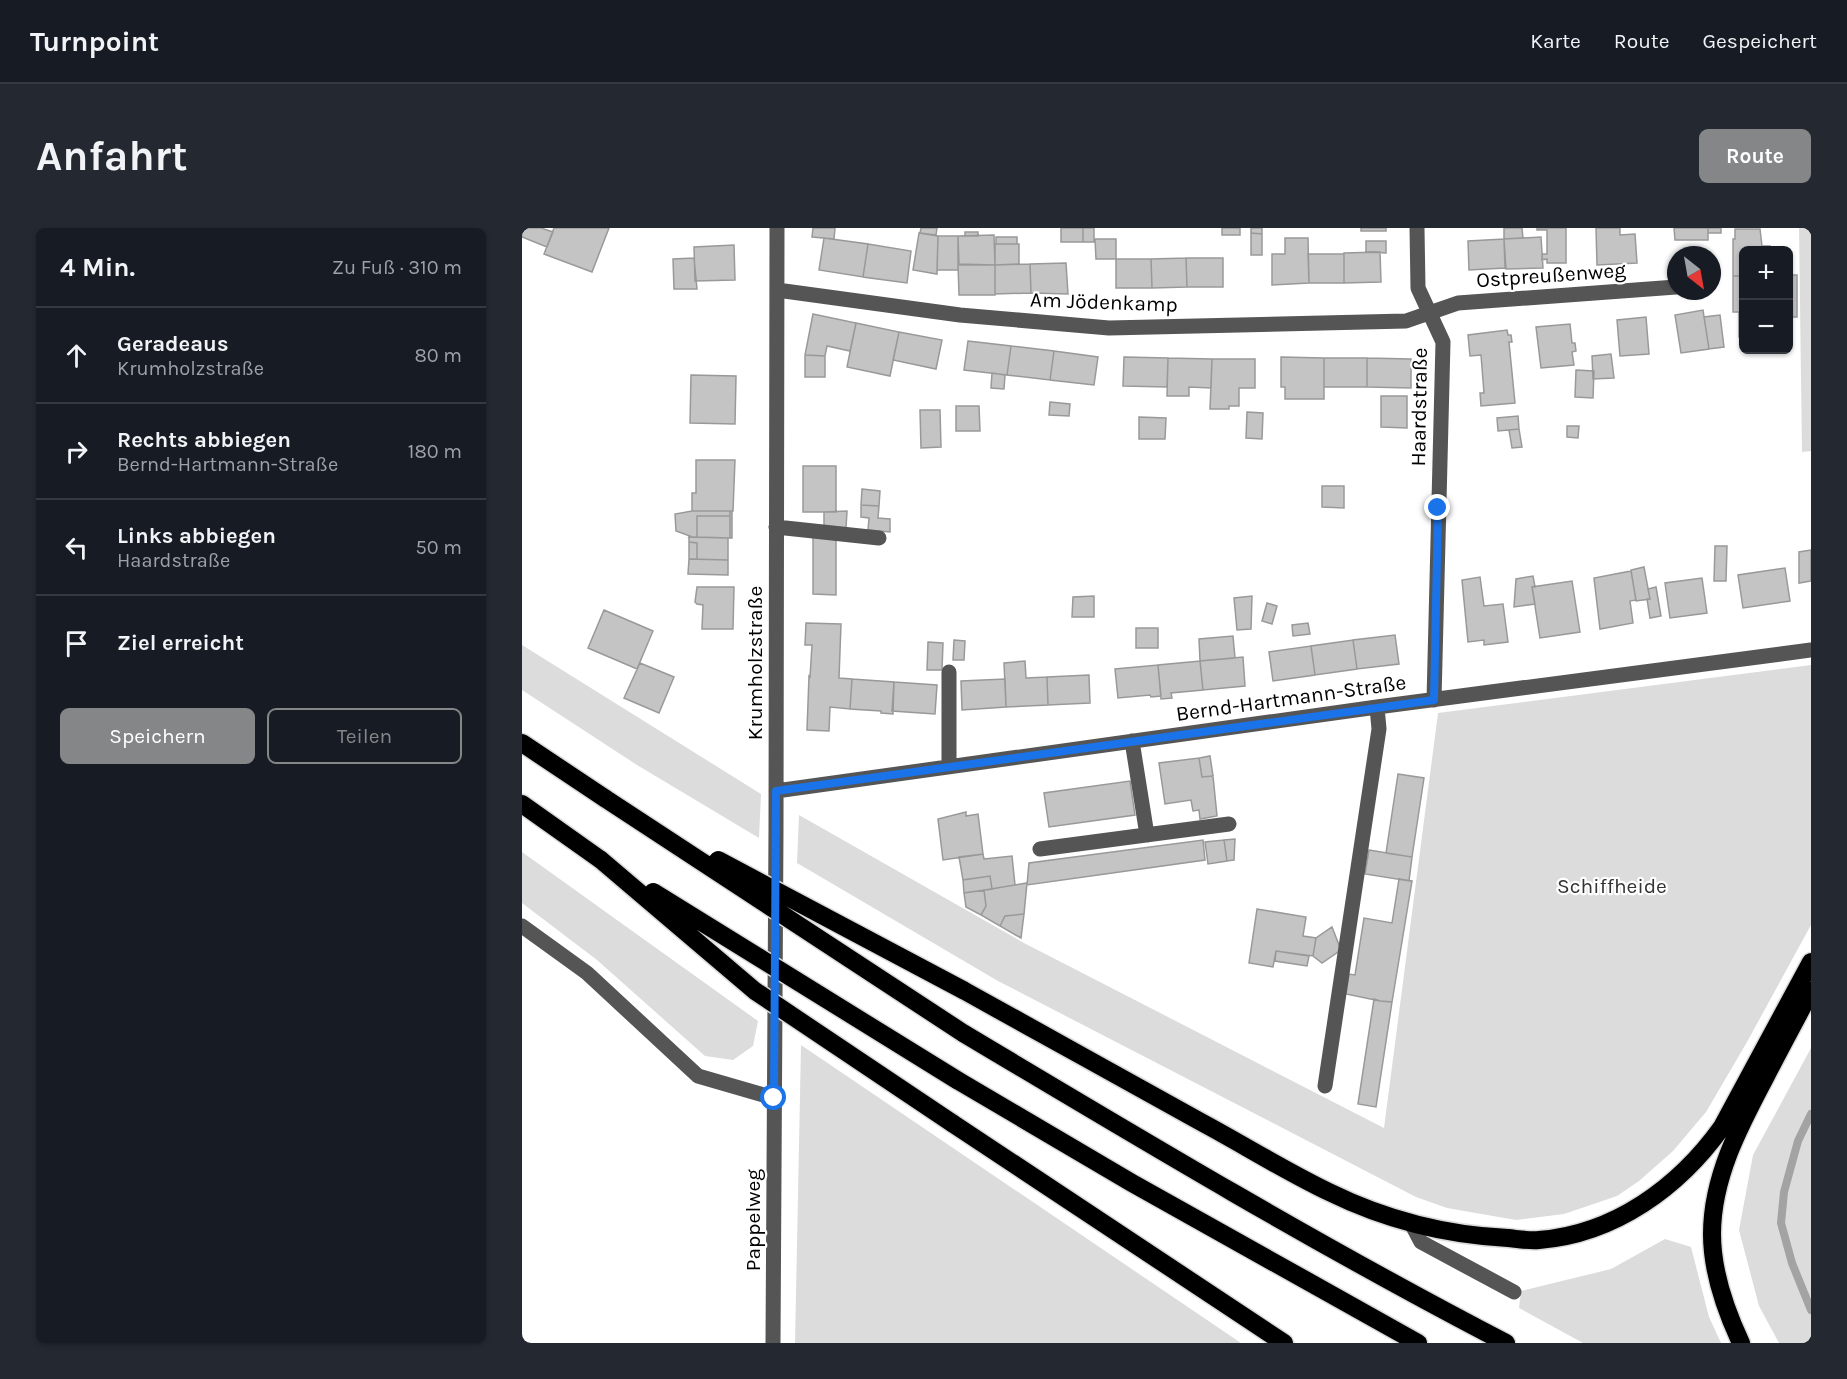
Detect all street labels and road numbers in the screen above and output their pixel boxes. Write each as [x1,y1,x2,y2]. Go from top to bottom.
street label: Ostpreußenweg [1475,258,1627,292]
street label: Am Jödenkamp [1030,287,1178,317]
street label: Haardstraße [1406,347,1432,467]
street label: Krumholzstraße [743,586,767,740]
street label: Bernd-Hartmann-Straße [1174,670,1408,726]
street label: Pappelweg [741,1169,765,1271]

